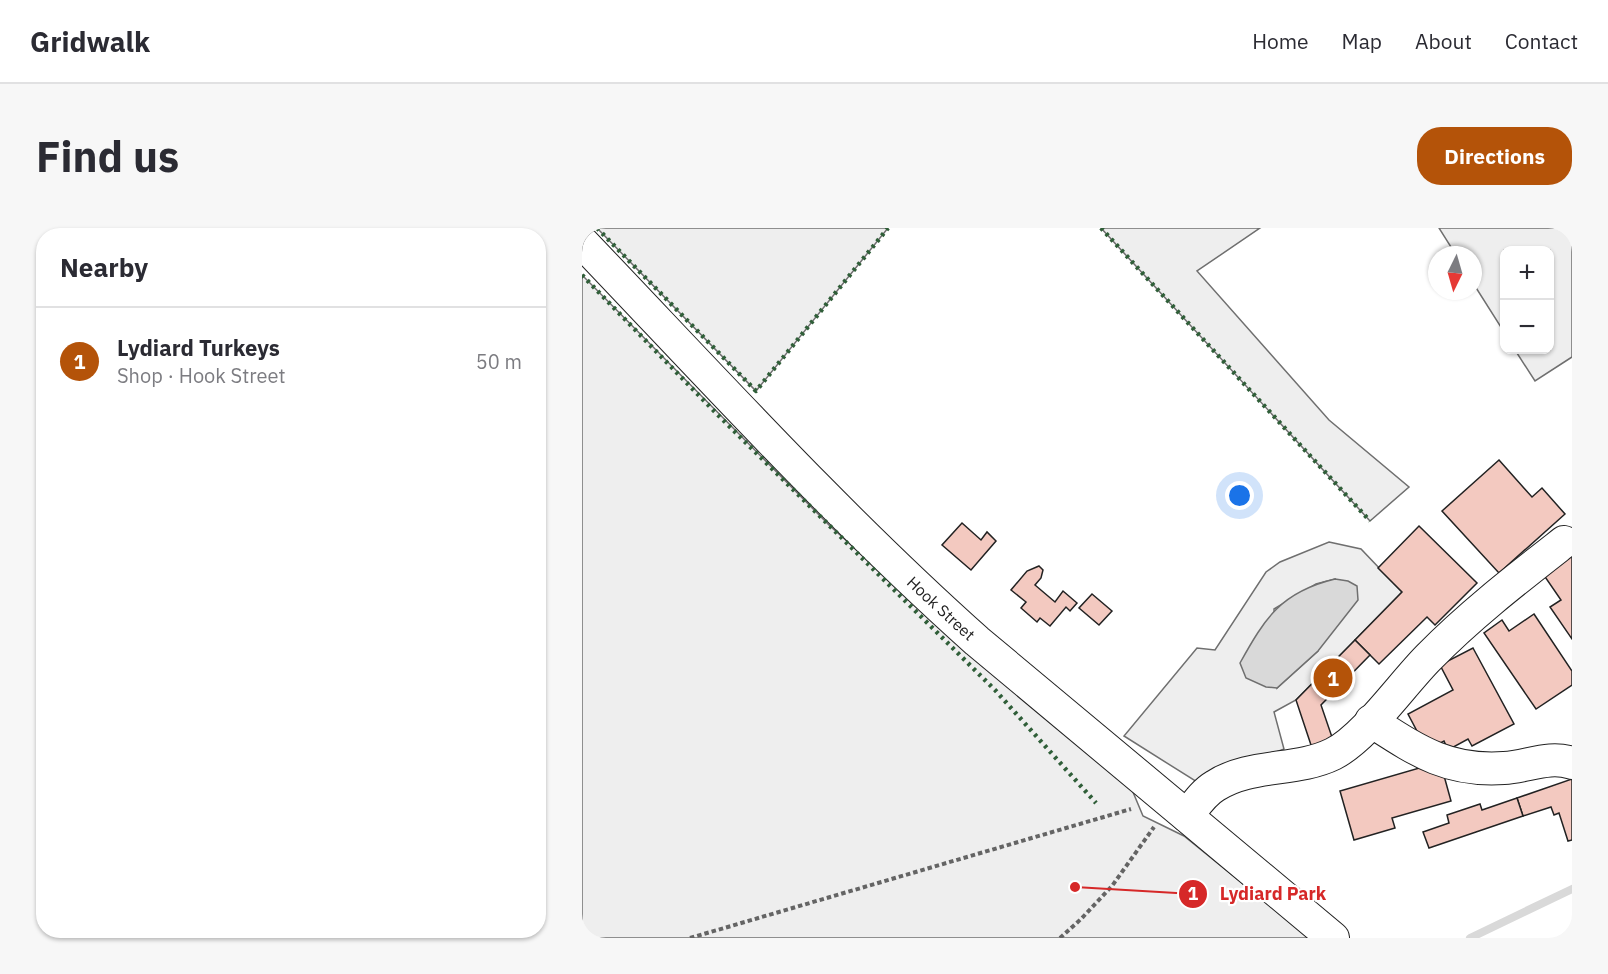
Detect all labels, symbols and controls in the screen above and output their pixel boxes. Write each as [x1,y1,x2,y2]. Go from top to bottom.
text: Gridwalk [30,23,150,60]
text: Home [1252,27,1309,55]
text: Map [1342,27,1382,55]
text: About [1415,27,1472,55]
text: Contact [1505,27,1578,55]
button: Directions [1417,127,1572,185]
text: Find us [36,129,179,184]
north arrow [1428,246,1482,300]
map controls [1500,246,1554,354]
button: + [1500,246,1554,300]
text: Nearby [60,250,148,284]
button: − [1500,300,1554,354]
text: Lydiard Turkeys [117,333,280,362]
text: 1 [74,348,86,375]
text: 50 m [476,348,522,375]
text: Shop · Hook Street [117,362,285,389]
your location [1225,481,1254,510]
street label: Hook Street [903,572,979,644]
pin: 1 [1314,656,1353,700]
callout: Lydiard Park [1178,876,1338,912]
text: 1 [1188,882,1199,905]
text: Lydiard Park [1220,882,1327,905]

